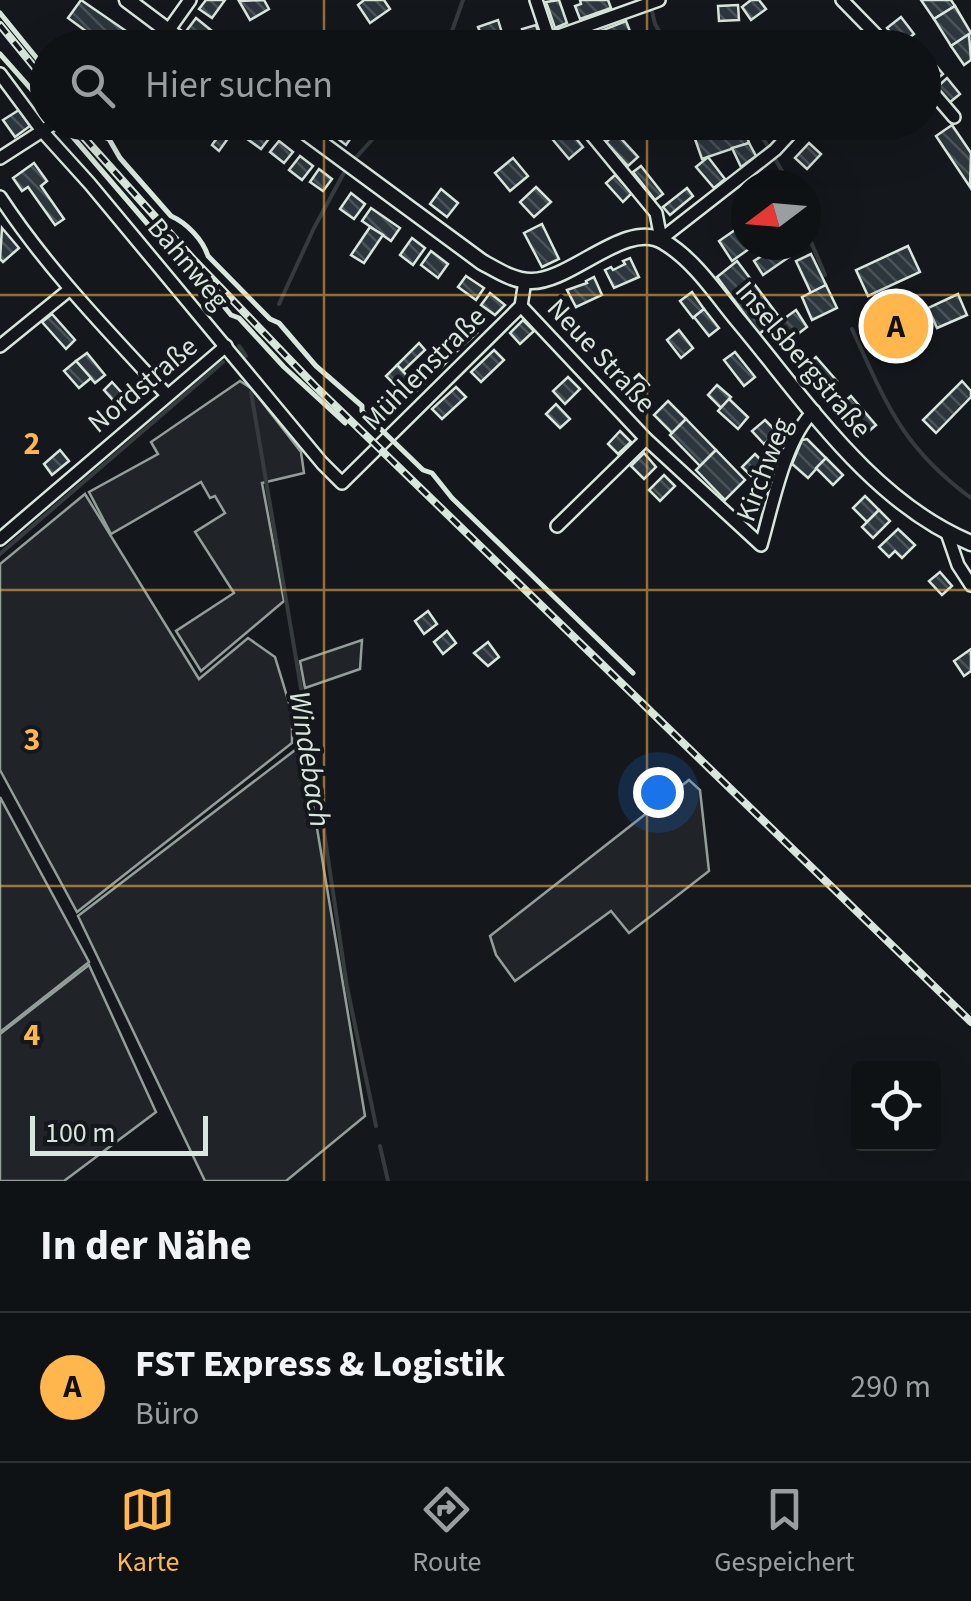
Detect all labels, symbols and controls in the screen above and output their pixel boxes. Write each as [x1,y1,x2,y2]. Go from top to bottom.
search box [30,30,941,140]
icon: search [65,58,120,113]
text: Hier suchen [145,58,333,112]
north arrow [731,170,821,260]
street label: Bahnweg [138,209,239,318]
street label: Inselsbergstraße [726,273,881,447]
pin: A [864,288,928,364]
street label: Neue Straße [538,290,665,422]
street label: Mühlenstraße [353,298,495,440]
street label: Nordstraße [79,327,206,443]
street label: Kirchweg [726,412,802,527]
text: 2 [24,421,40,467]
water label: Windebach [278,688,341,830]
text: 3 [24,717,40,763]
your location [633,767,684,818]
text: 4 [24,1012,41,1058]
map controls [851,1061,941,1151]
button: locate [851,1061,941,1151]
scale bar [30,1111,208,1156]
text: 100 m [45,1113,116,1153]
text: In der Nähe [40,1216,252,1276]
text: FST Express & Logistik [135,1337,505,1391]
text: A [63,1364,82,1410]
text: 290 m [850,1364,931,1410]
text: Büro [135,1391,199,1437]
tab: Karte [116,1482,179,1582]
tab: Route [412,1482,481,1582]
tab: Gespeichert [714,1482,855,1582]

